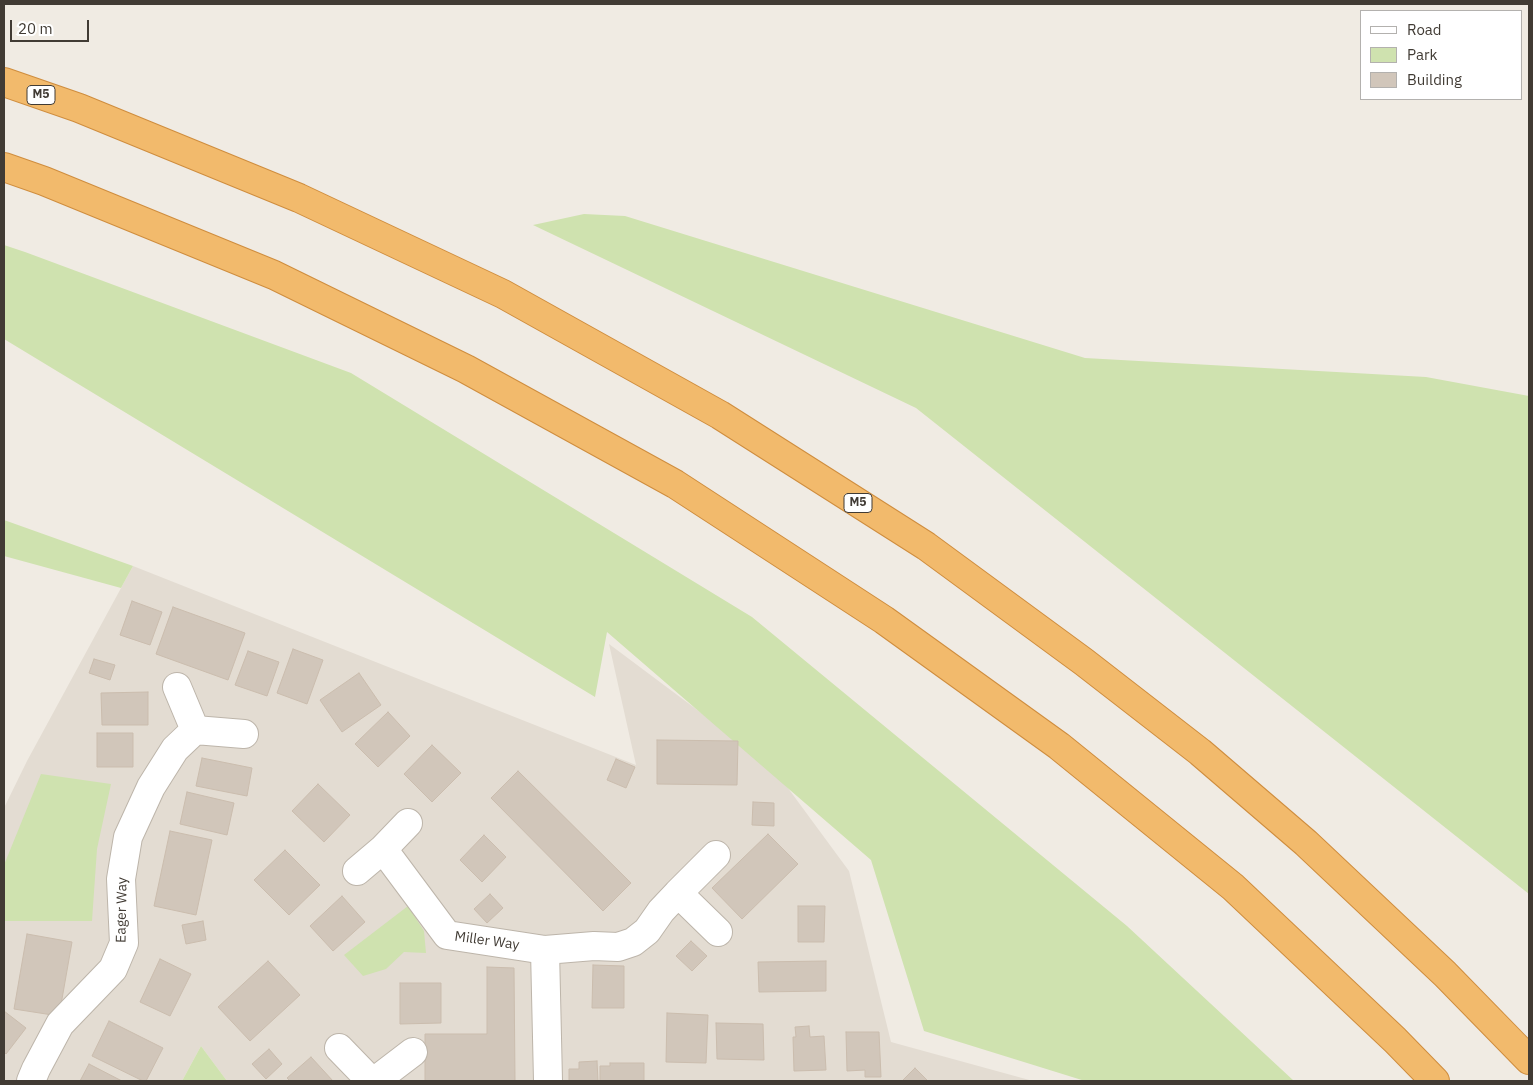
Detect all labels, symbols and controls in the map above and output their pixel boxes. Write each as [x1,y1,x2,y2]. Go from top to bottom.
scale bar [12,10,91,42]
legend [1360,10,1523,100]
text: 20 m [18,19,53,38]
text: Road [1407,20,1442,39]
text: Park [1407,45,1437,64]
text: Building [1407,70,1462,89]
road number: M5 [27,86,55,104]
road number: M5 [844,493,872,512]
street label: Eager Way [113,877,131,943]
street label: Miller Way [454,928,520,954]

